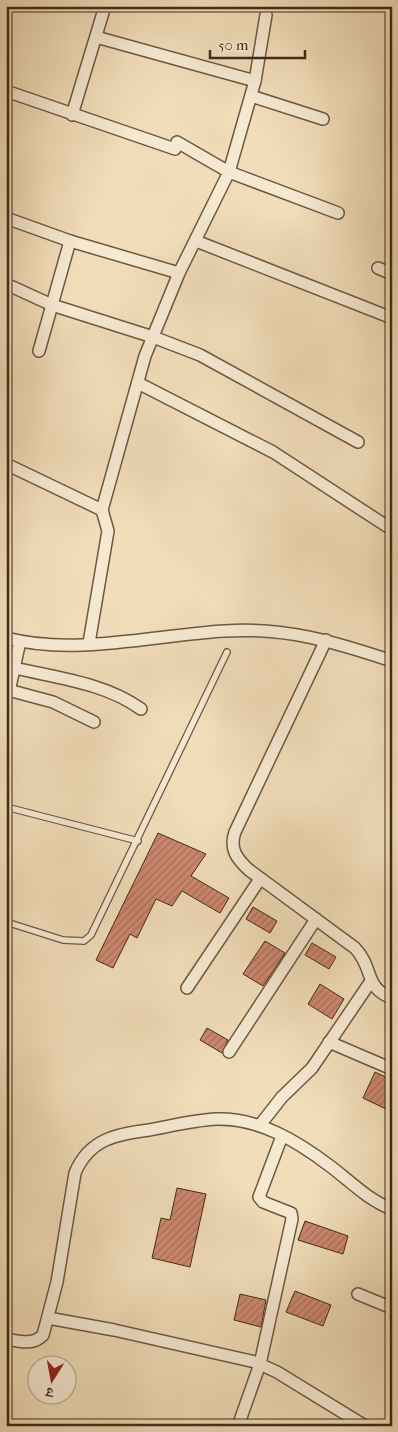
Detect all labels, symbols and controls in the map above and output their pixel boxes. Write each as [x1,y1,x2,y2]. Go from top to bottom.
scale bar [210,28,306,60]
text: 50 m [218,36,249,54]
north arrow [28,1354,78,1404]
text: उ [44,1383,56,1401]

